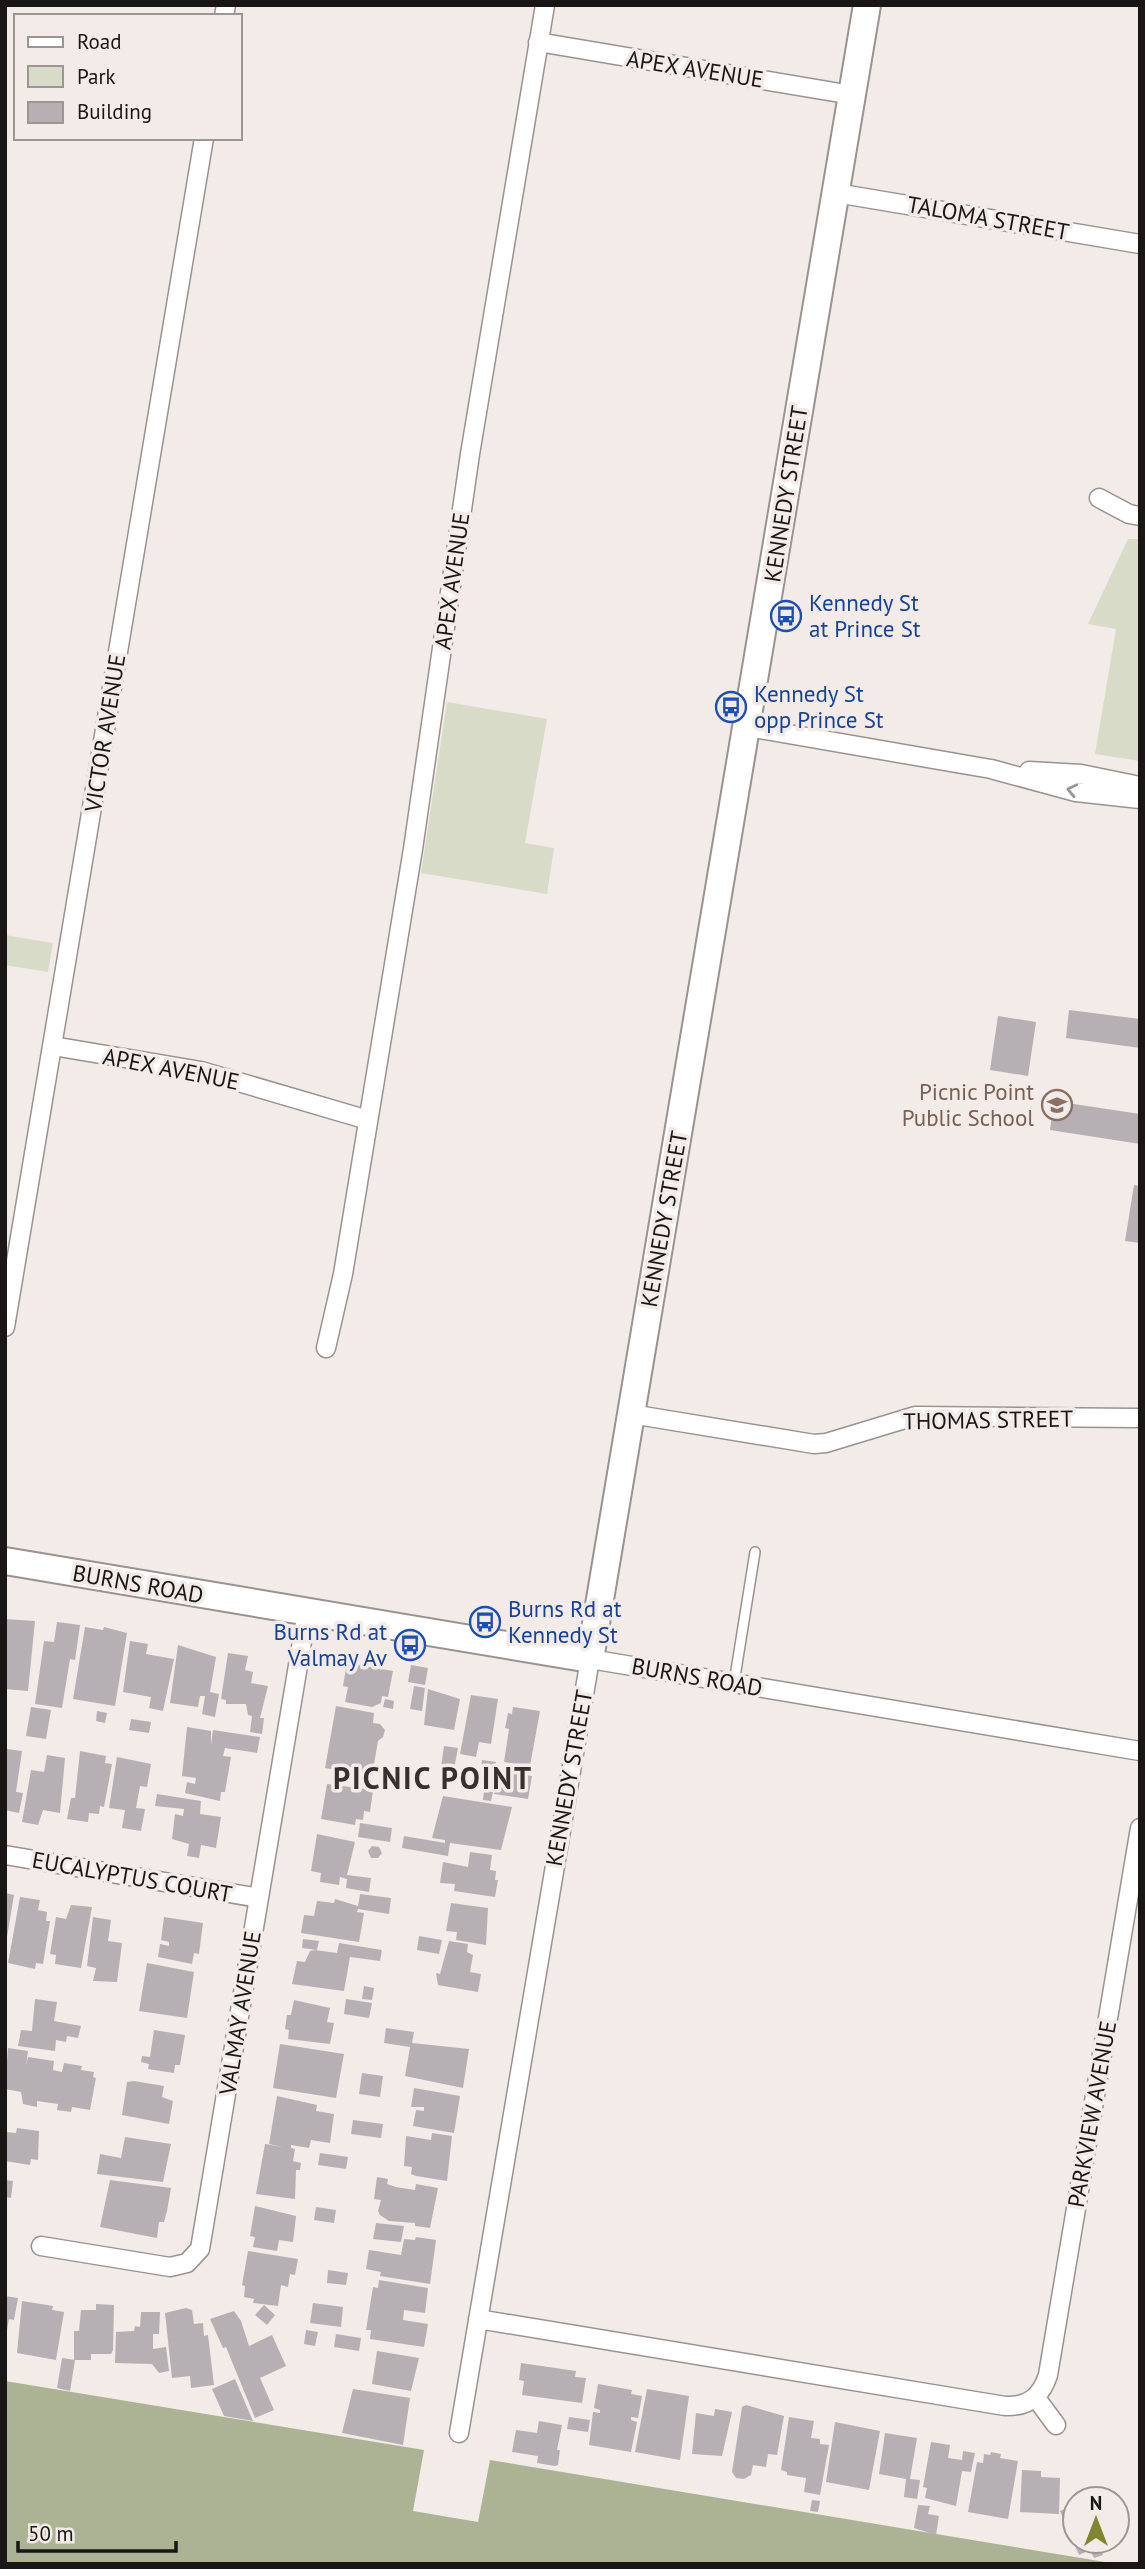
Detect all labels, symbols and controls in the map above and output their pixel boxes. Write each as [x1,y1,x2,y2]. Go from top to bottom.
legend [14,14,242,140]
text: Road [77,28,121,55]
street label: APEX AVENUE [625,43,766,94]
text: Park [77,63,116,90]
text: Building [77,98,152,125]
street label: TALOMA STREET [905,189,1071,246]
street label: KENNEDY STREET [757,403,814,584]
street label: APEX AVENUE [428,510,475,651]
place label: Kennedy St at Prince St [809,588,921,643]
bus stop icon: Kennedy St at Prince St [769,599,803,633]
street label: VICTOR AVENUE [78,652,131,815]
place label: Kennedy St opp Prince St [754,679,884,734]
bus stop icon: Kennedy St opp Prince St [714,690,748,724]
one-way arrow [1066,784,1078,799]
street label: APEX AVENUE [101,1041,242,1096]
place label: Picnic Point Public School [902,1077,1034,1132]
school or university icon: Picnic Point Public School [1040,1088,1074,1122]
street label: KENNEDY STREET [634,1128,693,1309]
street label: THOMAS STREET [903,1404,1073,1435]
street label: BURNS ROAD [70,1558,206,1609]
place label: Burns Rd at Kennedy St [508,1594,622,1649]
bus stop icon: Burns Rd at Kennedy St [468,1605,502,1639]
place label: Burns Rd at Valmay Av [274,1617,387,1672]
bus stop icon: Burns Rd at Valmay Av [393,1628,427,1662]
street label: BURNS ROAD [629,1651,765,1702]
street label: KENNEDY STREET [539,1687,598,1868]
district label: PICNIC POINT [333,1758,533,1797]
street label: EUCALYPTUS COURT [30,1845,235,1908]
street label: VALMAY AVENUE [212,1929,267,2098]
street label: PARKVIEW AVENUE [1061,2018,1122,2210]
north arrow [1061,2485,1131,2555]
text: N [1090,2491,1102,2515]
scale bar [18,2510,175,2554]
text: 50 m [28,2520,74,2547]

